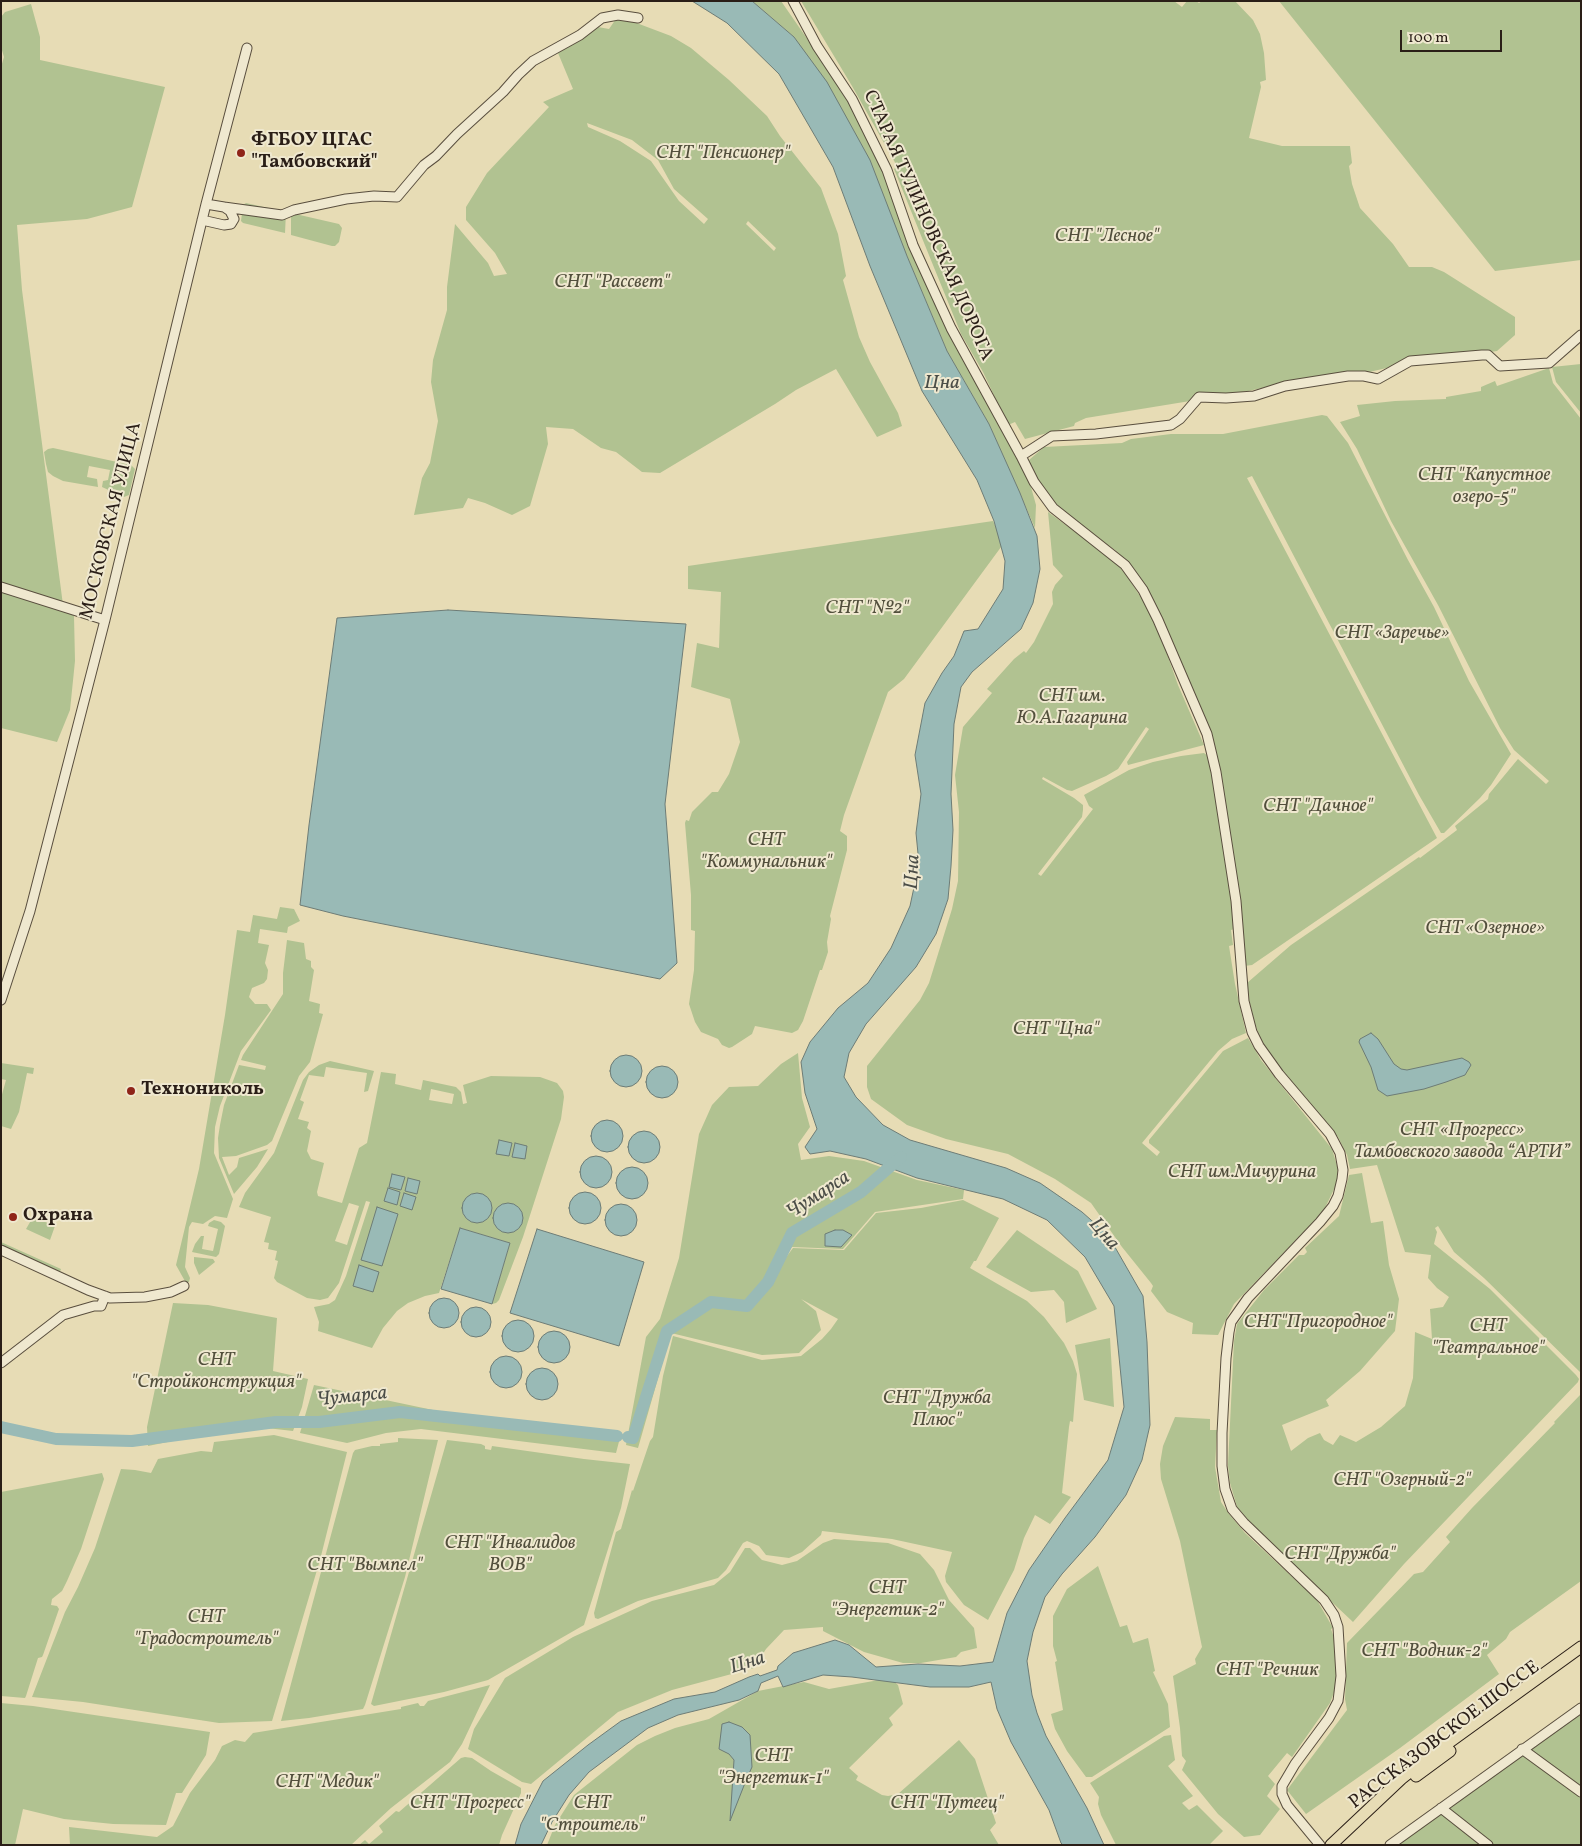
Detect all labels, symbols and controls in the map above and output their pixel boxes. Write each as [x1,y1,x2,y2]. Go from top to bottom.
scale bar [1402,20,1504,52]
text: 100 m [1408,28,1448,49]
street label: СТАРАЯ ТУЛИНОВСКАЯ ДОРОГА [857,87,997,365]
place label: ФГБОУ ЦГАС "Тамбовский" [251,131,378,175]
park label: СНТ "Пенсионер" [656,144,790,166]
marker: ФГБОУ ЦГАС "Тамбовский" [235,147,247,159]
park label: СНТ "Лесное" [1055,227,1159,249]
park label: СНТ "Рассвет" [554,273,670,295]
water label: Цна [924,372,960,396]
street label: МОСКОВСКАЯ УЛИЦА [76,420,148,622]
park label: СНТ "Капустное озеро-5" [1418,466,1550,510]
park label: СНТ "№2" [825,599,909,621]
park label: СНТ «Заречье» [1335,624,1449,646]
park label: СНТ им. Ю.А.Гагарина [1017,687,1127,731]
park label: СНТ "Дачное" [1263,797,1373,819]
park label: СНТ "Коммунальник" [700,831,832,875]
water label: Цна [901,854,927,890]
park label: СНТ «Озерное» [1425,919,1545,941]
park label: СНТ "Цна" [1013,1020,1099,1042]
place label: Технониколь [141,1080,264,1102]
marker: Технониколь [125,1085,137,1097]
park label: СНТ «Прогресс» Тамбовского завода “АРТИ” [1354,1121,1570,1165]
park label: СНТ им.Мичурина [1168,1163,1316,1185]
water label: Чумарса [783,1167,855,1225]
place label: Охрана [23,1206,93,1228]
marker: Охрана [7,1211,19,1223]
water label: Цна [1082,1214,1124,1256]
park label: СНТ"Пригородное" [1244,1313,1392,1335]
park label: СНТ "Театральное" [1432,1317,1544,1361]
park label: СНТ "Стройконструкция" [131,1351,301,1395]
water label: Чумарса [316,1382,388,1414]
park label: СНТ "Дружба Плюс" [883,1389,991,1433]
park label: СНТ "Озерный-2" [1333,1471,1471,1493]
park label: СНТ "Инвалидов ВОВ" [445,1534,575,1578]
park label: СНТ"Дружба" [1284,1545,1396,1567]
park label: СНТ "Вымпел" [307,1556,423,1578]
park label: СНТ "Энергетик-2" [831,1579,943,1623]
park label: СНТ "Градостроитель" [134,1608,278,1652]
park label: СНТ "Водник-2" [1361,1642,1487,1664]
water label: Цна [727,1647,769,1681]
street label: РАССКАЗОВСКОЕ ШОССЕ [1345,1657,1545,1815]
park label: СНТ "Речник [1216,1661,1318,1683]
park label: СНТ "Энергетик-1" [717,1747,829,1791]
park label: СНТ "Медик" [275,1773,379,1795]
park label: СНТ "Прогресс" [410,1794,530,1816]
park label: СНТ "Строитель" [539,1794,645,1838]
park label: СНТ "Путеец" [890,1794,1004,1816]

